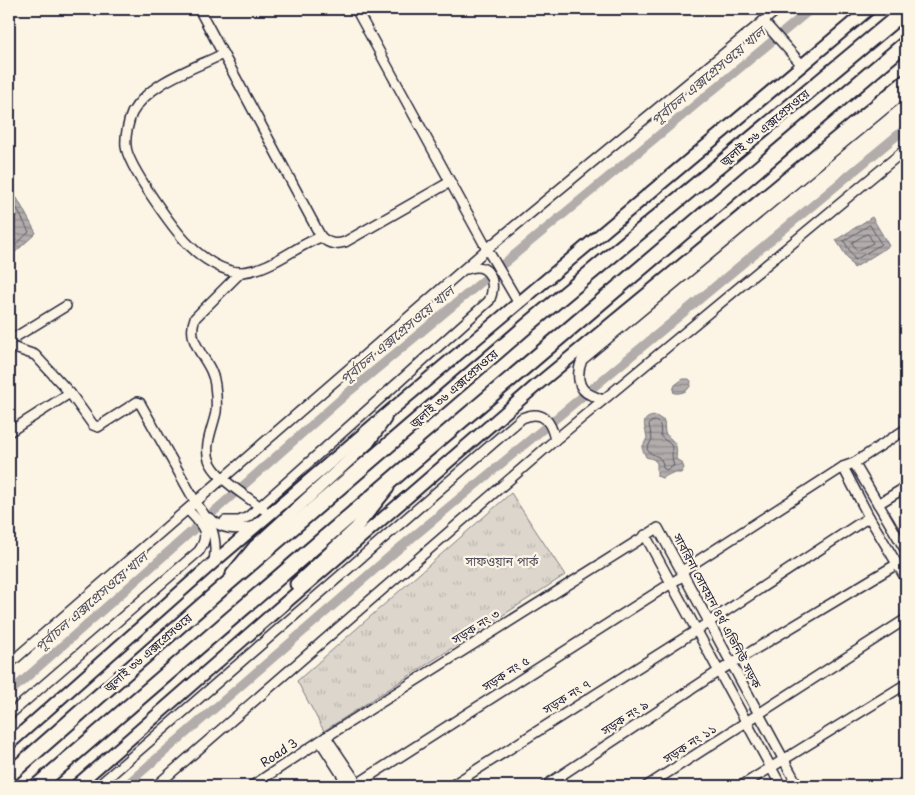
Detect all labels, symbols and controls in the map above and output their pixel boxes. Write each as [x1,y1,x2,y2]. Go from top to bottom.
water label: পূর্বাচল এক্সপ্রেসওয়ে খাল [646,20,772,130]
street label: জুলাই ৩৬ এক্সপ্রেসওয়ে [715,84,813,171]
water label: পূর্বাচল এক্সপ্রেসওয়ে খাল [335,279,461,389]
street label: জুলাই ৩৬ এক্সপ্রেসওয়ে [404,344,502,432]
street label: সাবরিনা সোবহান ৪র্থ এভিনিউ সড়ক [669,529,767,691]
water label: পূর্বাচল এক্সপ্রেসওয়ে খাল [30,545,154,657]
park label: সাফওয়ান পার্ক [465,552,539,570]
street label: সড়ক নং ৩ [447,604,503,648]
street label: জুলাই ৩৬ এক্সপ্রেসওয়ে [98,608,196,696]
street label: সড়ক নং ৫ [477,651,533,696]
street label: সড়ক নং ৭ [538,674,594,718]
street label: সড়ক নং ৯ [596,695,652,740]
street label: সড়ক নং ১১ [658,719,720,768]
street label: Road 3 [256,733,301,771]

